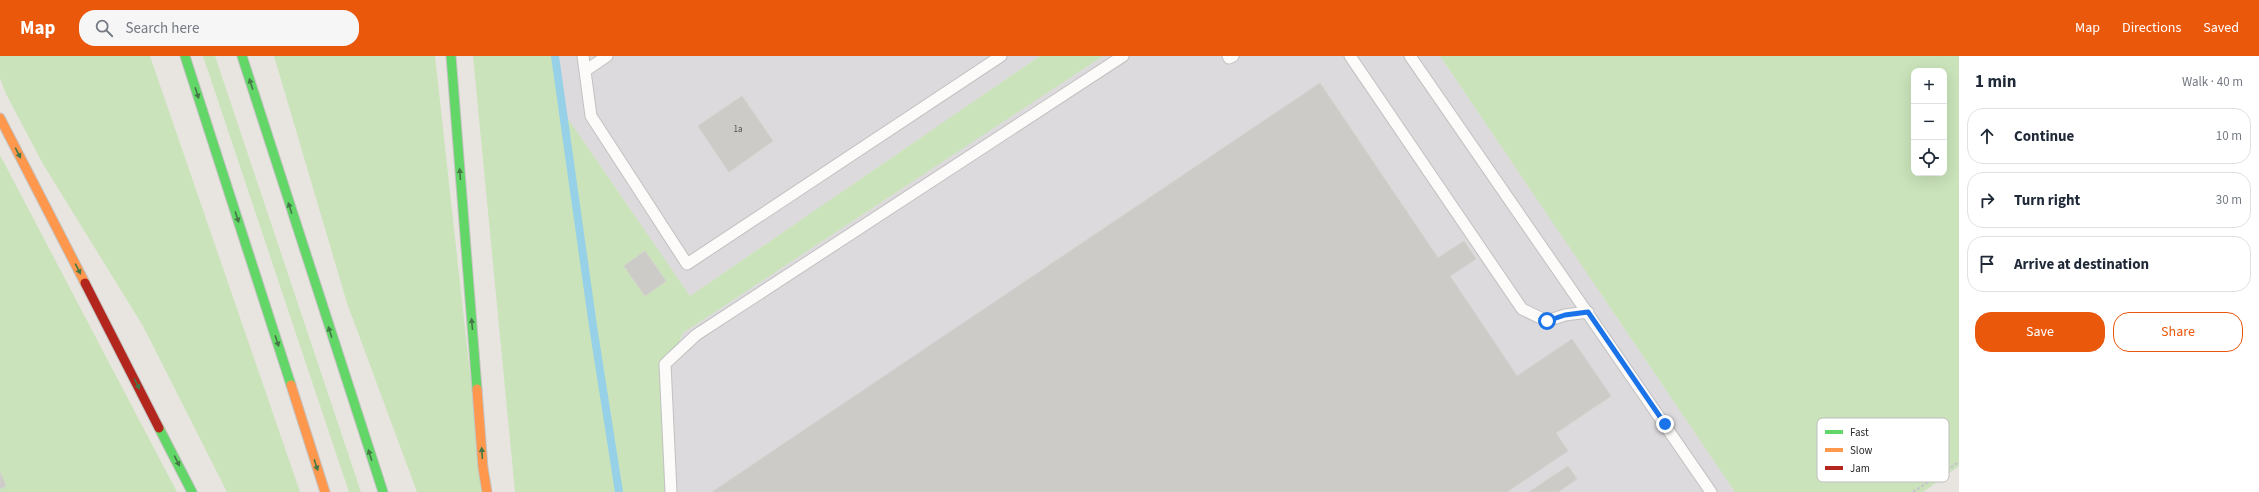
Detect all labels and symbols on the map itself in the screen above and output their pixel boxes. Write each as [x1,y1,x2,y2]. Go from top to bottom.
one-way arrow [248,78,254,90]
one-way arrow [194,87,200,99]
house number: 1a [733,123,743,136]
one-way arrow [15,147,21,159]
one-way arrow [456,168,463,180]
one-way arrow [287,201,293,213]
one-way arrow [234,211,240,223]
one-way arrow [74,263,81,274]
route start [1538,312,1556,330]
one-way arrow [469,318,476,330]
one-way arrow [327,325,333,337]
one-way arrow [274,335,280,347]
one-way arrow [134,378,140,390]
route end [1656,415,1674,433]
legend [1817,418,1949,482]
text: Fast [1850,425,1869,440]
text: Slow [1850,443,1873,458]
one-way arrow [479,447,486,459]
one-way arrow [367,449,373,461]
one-way arrow [174,456,180,467]
one-way arrow [313,459,319,471]
text: Jam [1850,461,1870,476]

